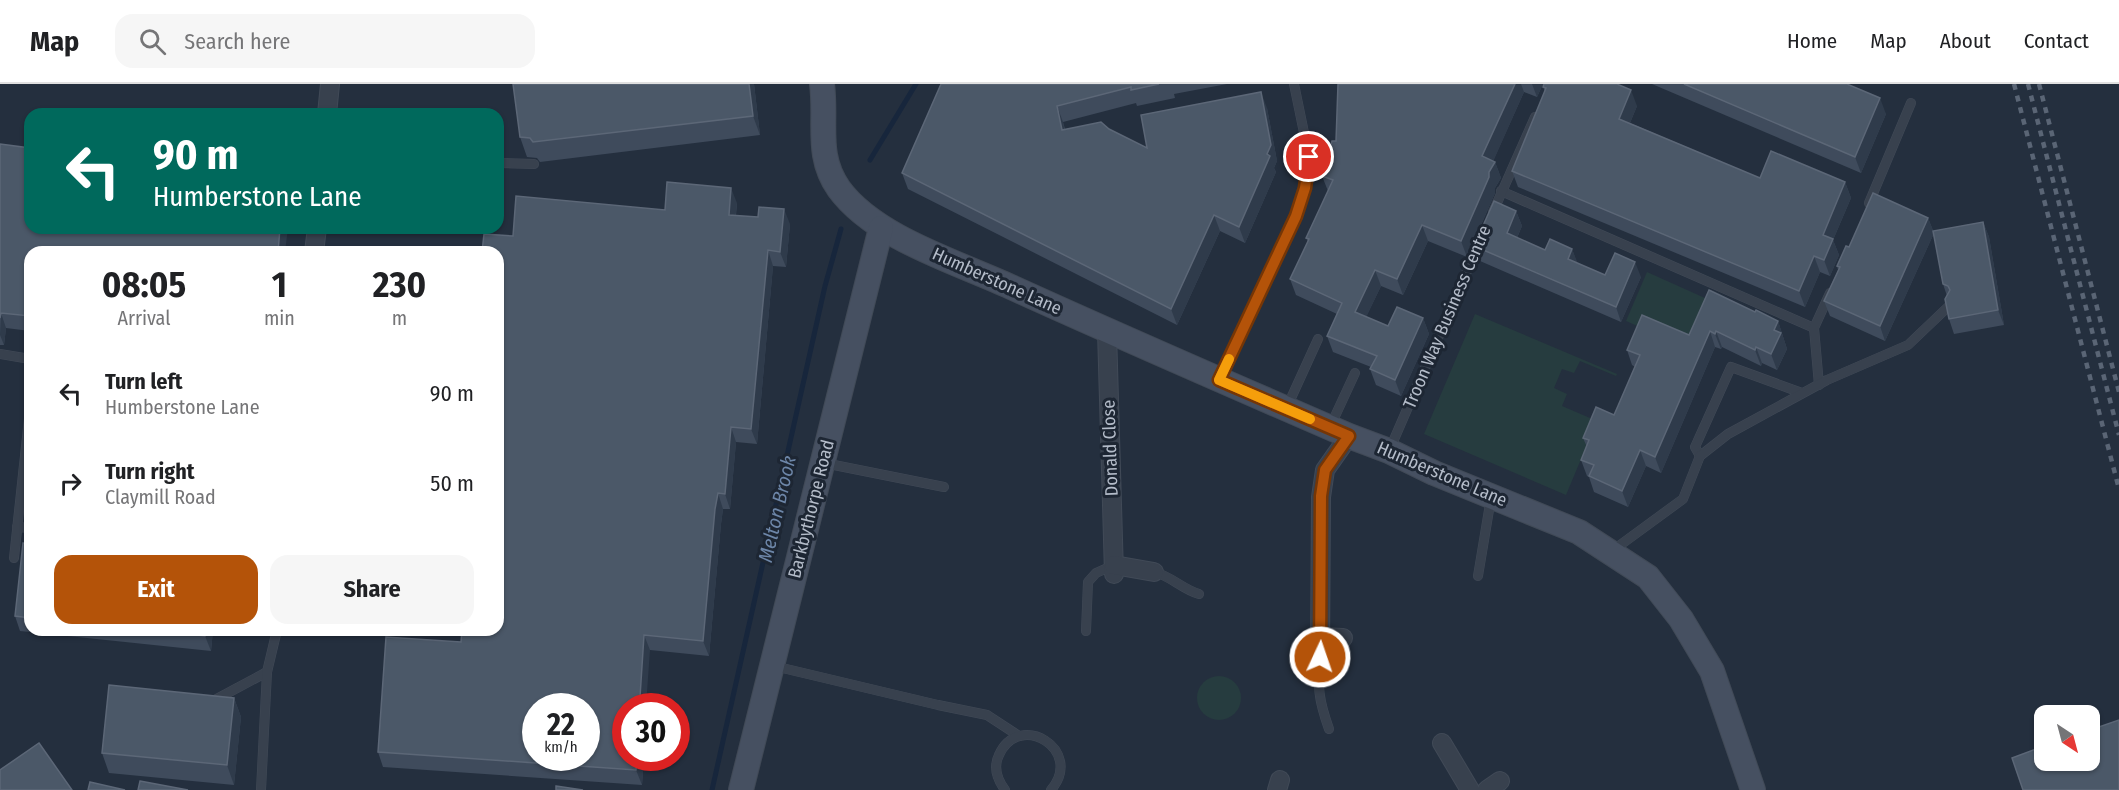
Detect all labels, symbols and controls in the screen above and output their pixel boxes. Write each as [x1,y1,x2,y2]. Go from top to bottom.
search box [115,14,535,68]
text: Map [30,25,79,58]
icon: search [136,25,169,58]
text: Search here [184,28,290,55]
text: Home [1787,28,1837,54]
text: Map [1870,28,1907,54]
text: About [1940,28,1991,54]
text: Contact [2024,28,2089,54]
text: 90 m [153,130,238,180]
pin [1283,131,1334,182]
icon: left [54,132,132,210]
icon: arrive [1292,140,1325,173]
text: Humberstone Lane [153,181,362,213]
street label: Troon Way Business Centre [1398,222,1496,412]
street label: Humberstone Lane [929,243,1065,319]
text: 08:05 [102,263,186,307]
text: 1 [272,263,287,307]
text: 230 [373,263,426,307]
text: Arrival [117,306,170,330]
text: min [264,306,295,330]
text: m [392,306,407,330]
text: Turn left [105,368,183,395]
icon: left [54,377,87,410]
text: 90 m [430,380,474,407]
text: Humberstone Lane [105,395,260,419]
street label: Donald Close [1097,399,1123,496]
street label: Barkbythorpe Road [783,437,839,581]
street label: Humberstone Lane [1374,437,1510,511]
water label: Melton Brook [753,453,801,565]
text: Turn right [105,458,194,485]
icon: right [54,467,87,500]
text: 50 m [430,470,474,497]
text: Claymill Road [105,485,216,509]
button: Exit [54,555,258,624]
button: Share [270,555,474,624]
position arrow [1288,625,1352,689]
speed limit sign: 30 [612,693,690,771]
north arrow [2034,705,2100,771]
map controls [2034,705,2100,771]
text: 22 [547,707,575,743]
text: km/h [544,738,578,756]

